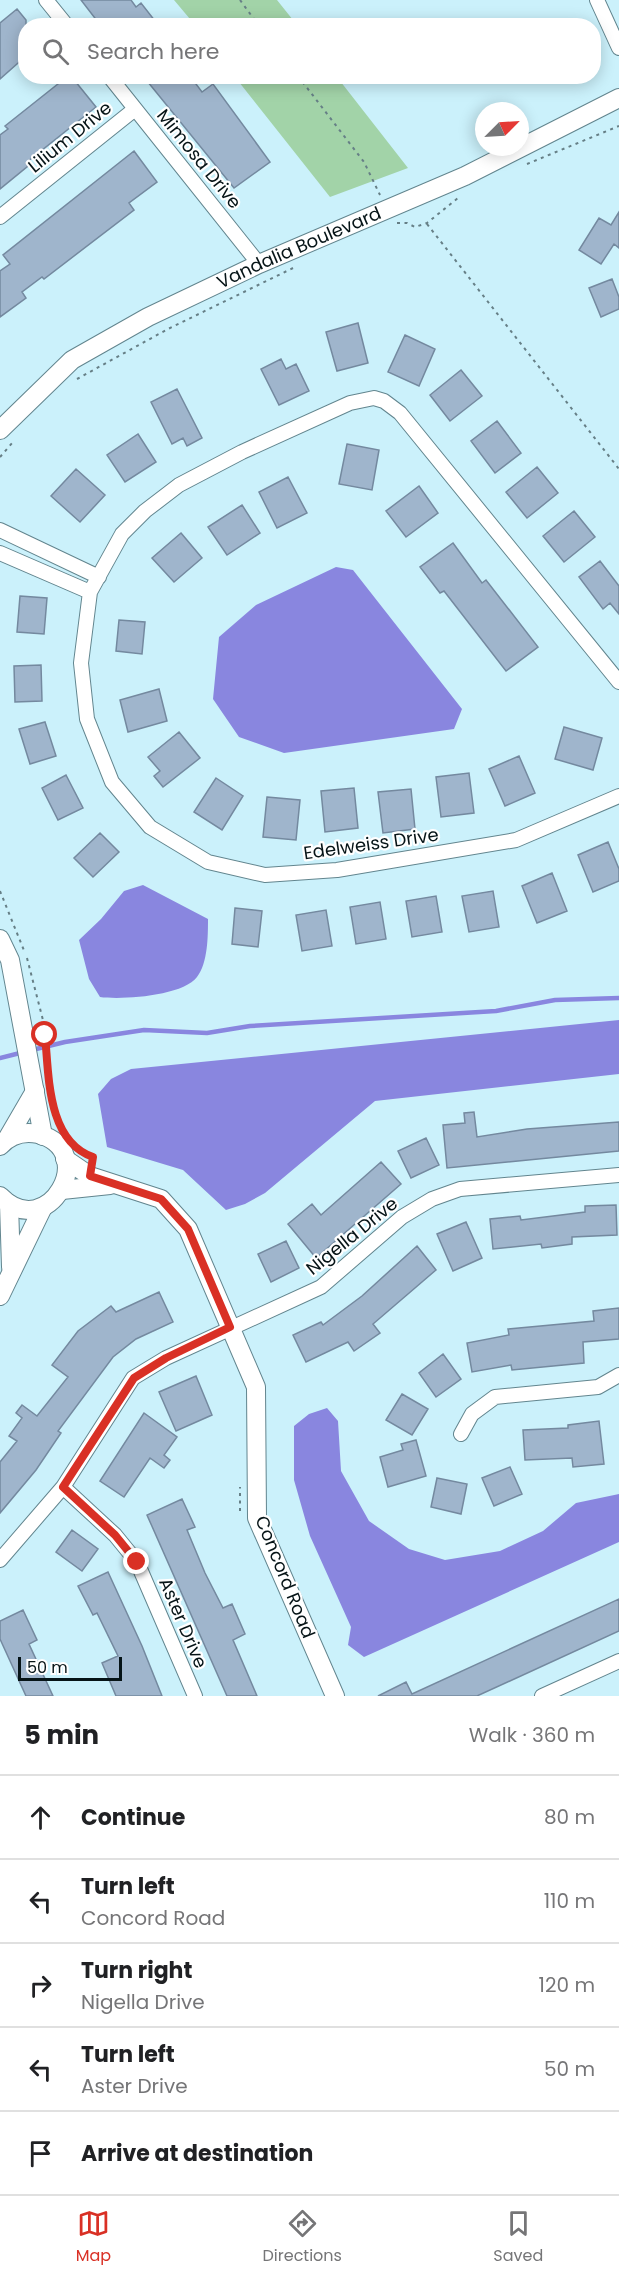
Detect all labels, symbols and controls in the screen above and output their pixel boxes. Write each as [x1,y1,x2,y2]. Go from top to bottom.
search box [18,18,601,84]
icon: search [39,35,72,68]
text: Search here [87,36,220,67]
street label: Lilium Drive [23,95,117,178]
north arrow [475,102,529,156]
street label: Mimosa Drive [151,104,247,214]
street label: Vandalia Boulevard [213,200,385,294]
street label: Edelweiss Drive [302,822,440,865]
route start [31,1021,57,1047]
street label: Nigella Drive [301,1191,403,1280]
street label: Concord Road [250,1512,321,1642]
route end [123,1548,149,1574]
street label: Aster Drive [153,1574,214,1672]
scale bar [18,1654,122,1682]
text: 50 m [27,1656,68,1679]
text: 5 min [24,1717,99,1753]
text: Walk · 360 m [469,1721,595,1749]
icon: ahead [24,1801,57,1834]
text: Continue [81,1802,185,1833]
text: 80 m [544,1803,595,1831]
text: Turn left [81,1871,175,1902]
icon: left [24,1885,57,1918]
text: 110 m [544,1887,595,1915]
text: Concord Road [81,1904,225,1932]
text: Turn right [81,1955,192,1986]
icon: right [24,1969,57,2002]
text: 120 m [539,1971,595,1999]
text: Nigella Drive [81,1988,205,2016]
text: Turn left [81,2039,175,2070]
icon: left [24,2053,57,2086]
text: 50 m [544,2055,595,2083]
text: Aster Drive [81,2072,188,2100]
icon: arrive [24,2137,57,2170]
text: Arrive at destination [81,2138,313,2169]
tab: Map [76,2207,111,2268]
tab: Directions [263,2207,342,2268]
tab: Saved [493,2207,543,2268]

